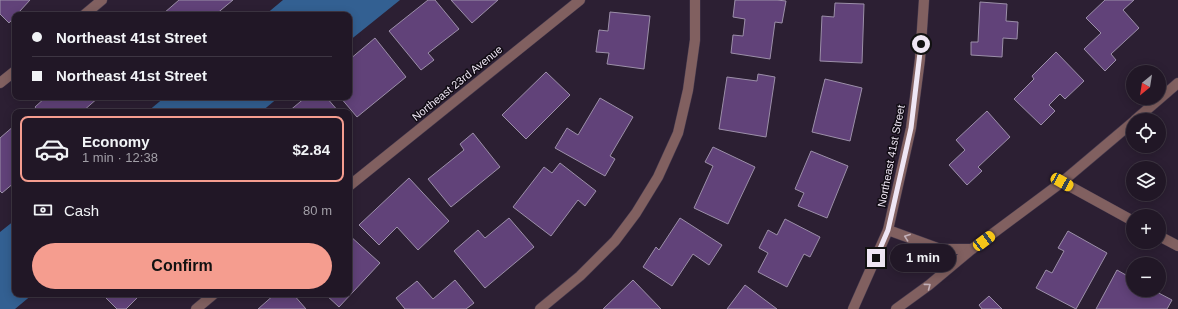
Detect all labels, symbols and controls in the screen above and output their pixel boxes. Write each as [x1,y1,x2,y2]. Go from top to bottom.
text: Northeast 41st Street [56,29,207,46]
route start [912,35,930,53]
street label: Northeast 23rd Avenue [410,43,504,123]
north arrow [1126,65,1166,105]
map controls [1126,65,1166,297]
text: Northeast 41st Street [56,67,207,84]
street label: Northeast 41st Street [875,104,907,208]
button: locate [1126,113,1166,153]
icon: car [34,131,70,167]
text: Economy [82,133,150,150]
text: $2.84 [292,141,330,158]
text: 1 min · 12:38 [82,150,158,165]
button: layers [1126,161,1166,201]
car [1049,171,1075,193]
icon: cash [32,199,54,221]
text: Cash [64,202,99,219]
text: 80 m [303,203,332,218]
button: + [1126,209,1166,249]
car [971,229,997,253]
one-way arrow [904,233,911,242]
button: Confirm [32,243,332,289]
callout: 1 min [890,244,956,272]
route end [867,249,885,267]
text: 1 min [906,250,940,265]
button: − [1126,257,1166,297]
one-way arrow [923,284,930,291]

